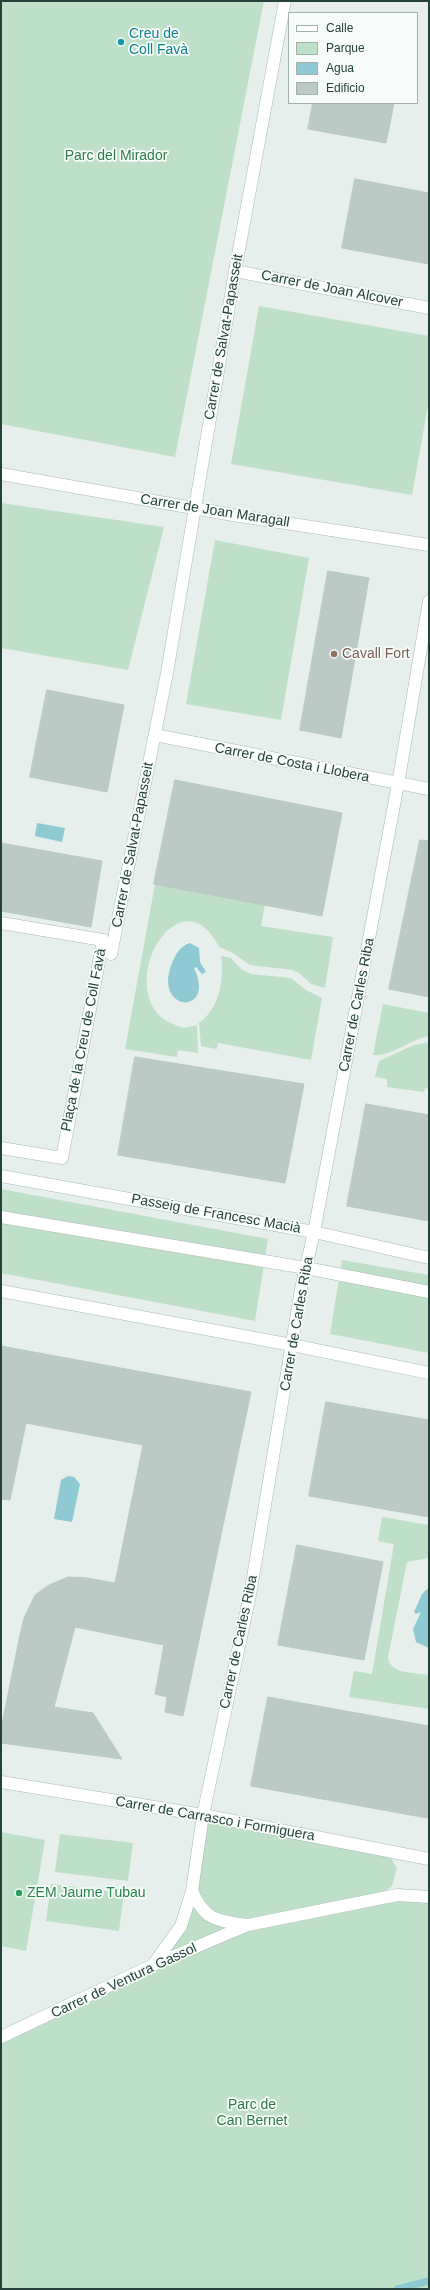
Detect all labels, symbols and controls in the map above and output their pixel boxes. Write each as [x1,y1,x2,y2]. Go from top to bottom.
legend [288,12,418,104]
text: Calle [326,21,353,35]
place label: Creu de Coll Favà [129,26,188,58]
marker: Creu de Coll Favà [116,37,126,47]
text: Parque [326,41,365,55]
text: Agua [326,61,354,75]
text: Edificio [326,81,365,95]
park label: Parc del Mirador [65,148,167,164]
street label: Carrer de Salvat-Papasseit [201,253,247,421]
street label: Carrer de Joan Alcover [260,267,404,311]
street label: Carrer de Joan Maragall [139,491,291,531]
place label: Cavall Fort [342,646,410,662]
marker: Cavall Fort [329,649,339,659]
street label: Carrer de Costa i Llobera [213,740,371,786]
street label: Carrer de Salvat-Papasseit [109,761,157,929]
street label: Carrer de Carles Riba [336,937,378,1073]
street label: Plaça de la Creu de Coll Favà [58,947,110,1133]
street label: Passeig de Francesc Macià [130,1191,302,1237]
street label: Carrer de Carles Riba [277,1255,317,1393]
street label: Carrer de Carles Riba [217,1574,261,1710]
street label: Carrer de Carrasco i Formiguera [114,1793,316,1845]
place label: ZEM Jaume Tubau [27,1885,146,1901]
marker: ZEM Jaume Tubau [14,1888,24,1898]
street label: Carrer de Ventura Gassol [49,1940,199,2022]
park label: Parc de Can Bernet [217,2097,287,2130]

